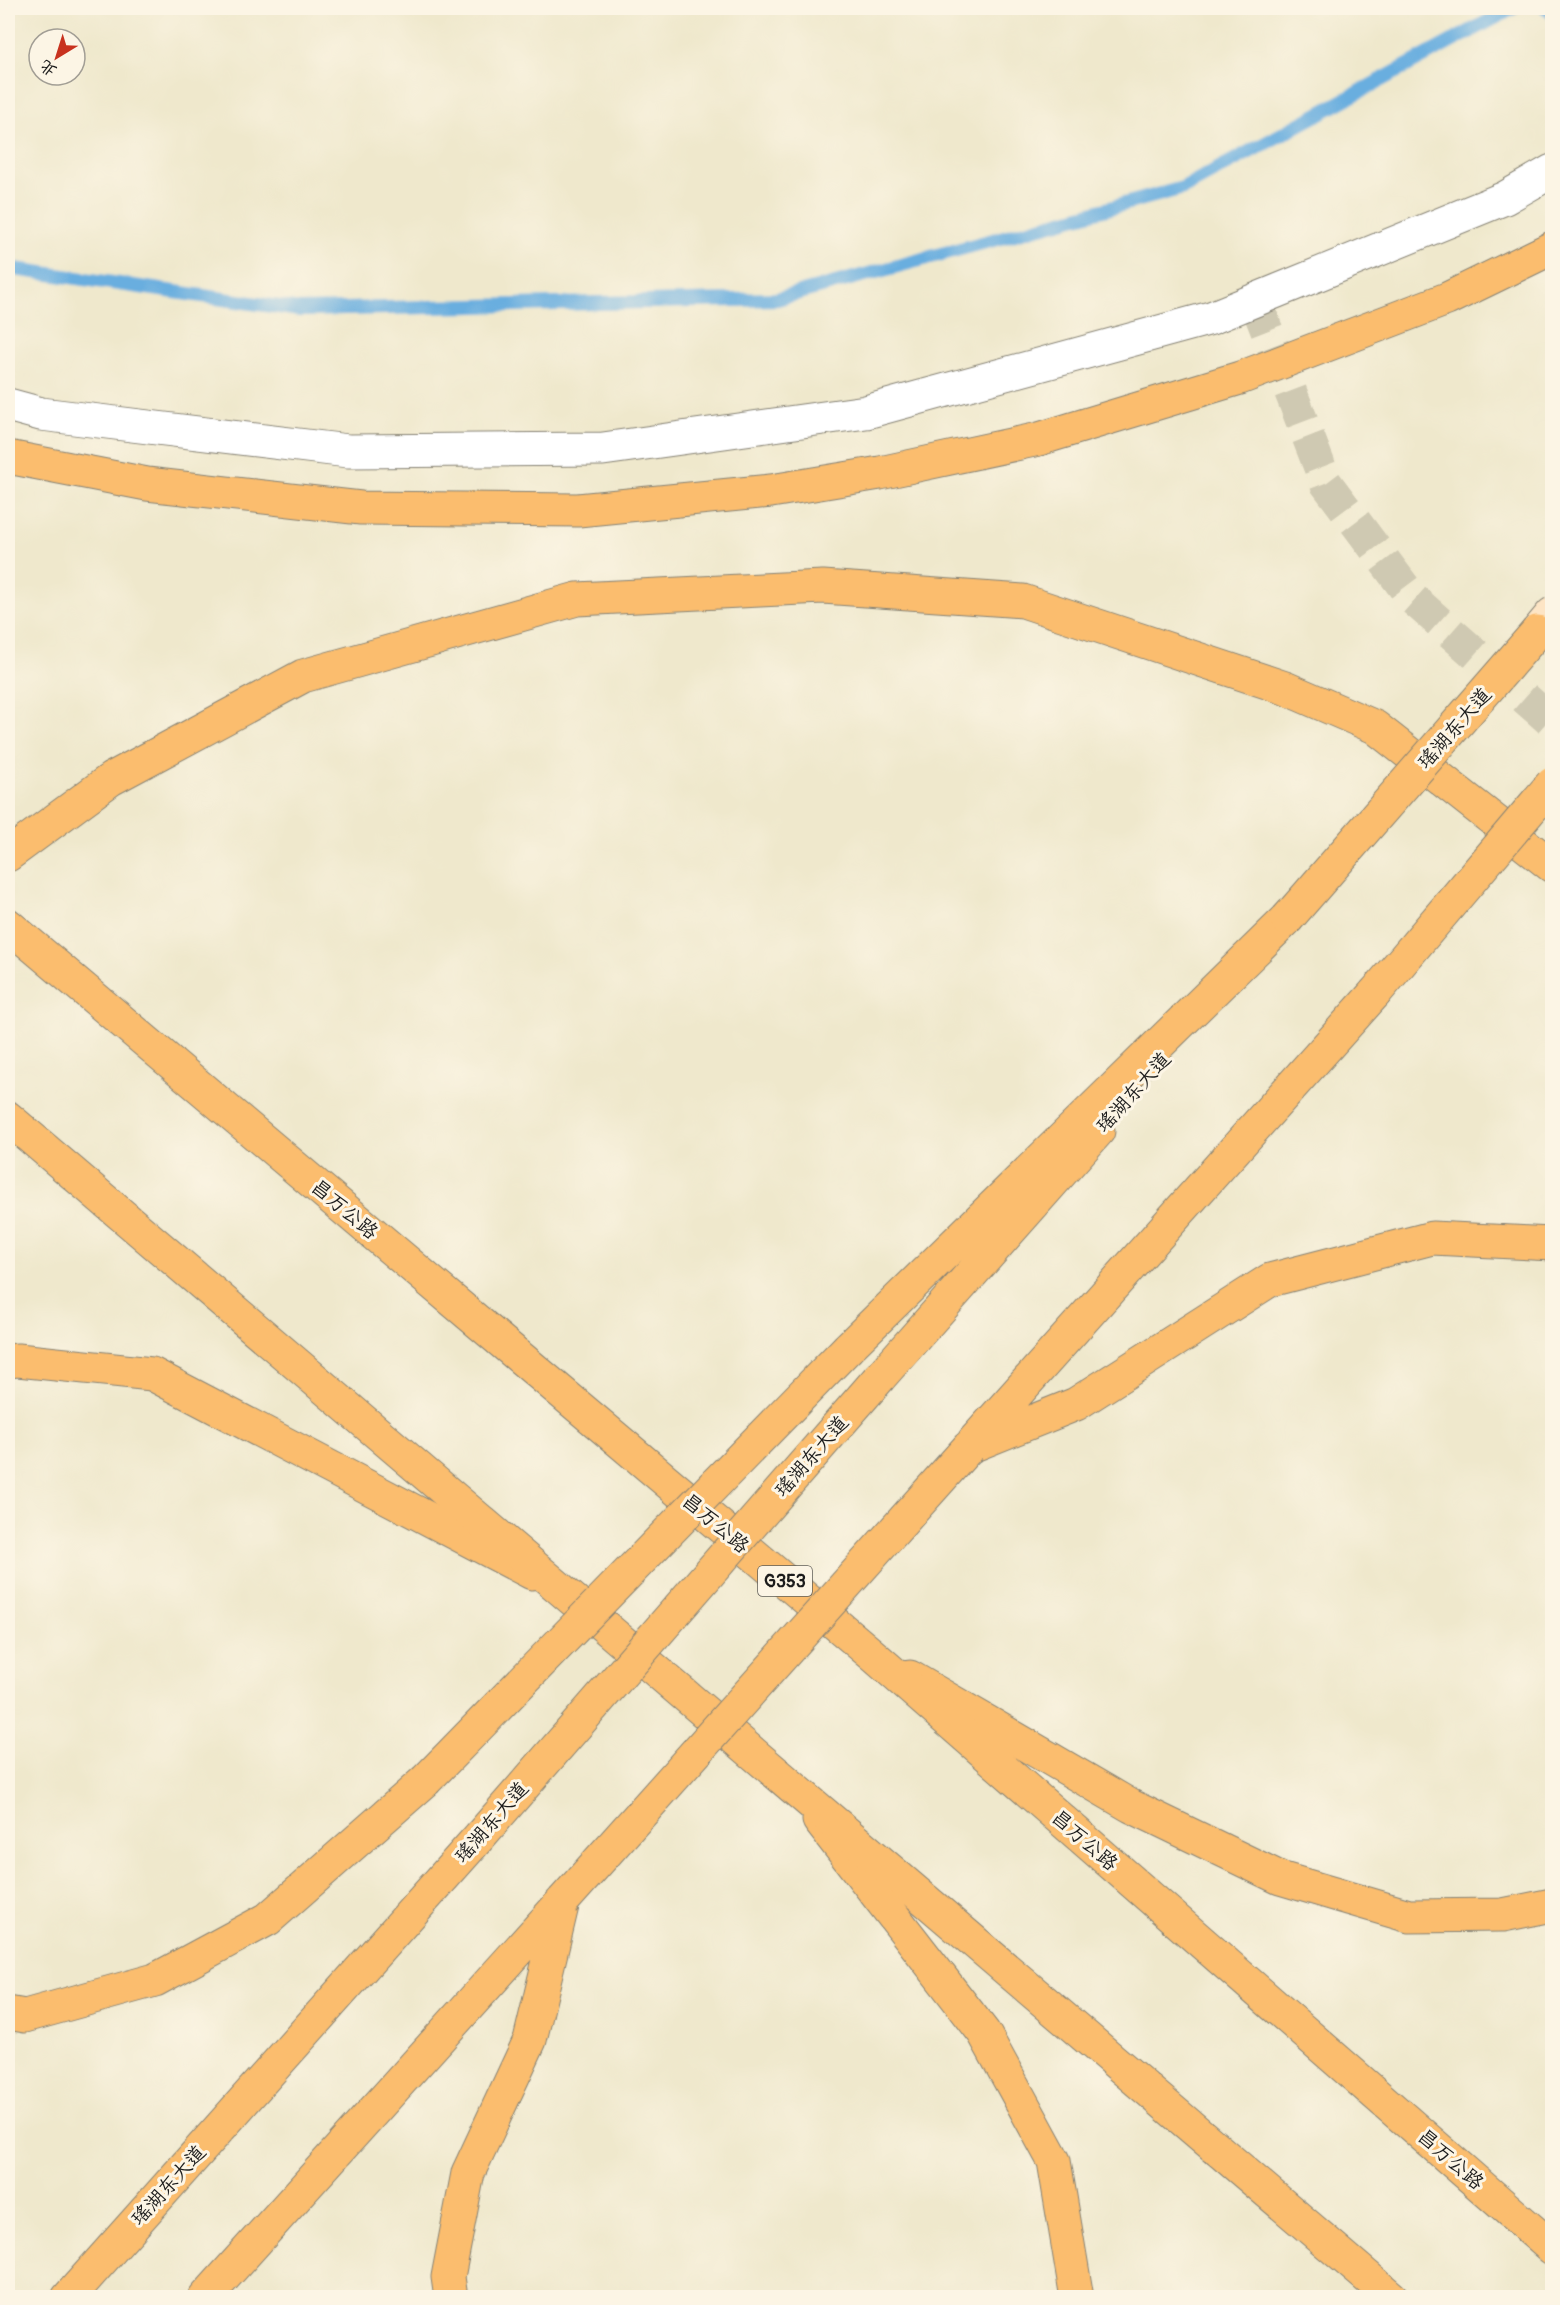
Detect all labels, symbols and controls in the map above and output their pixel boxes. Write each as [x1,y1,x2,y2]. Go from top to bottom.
north arrow [27,27,87,87]
text: 北 [36,55,61,81]
street label: 瑶湖东大道 [1412,682,1497,774]
street label: 瑶湖东大道 [1091,1047,1176,1138]
street label: 昌万公路 [306,1174,384,1245]
street label: 瑶湖东大道 [769,1410,854,1502]
street label: 昌万公路 [677,1488,755,1559]
road number: G353 [758,1566,812,1596]
street label: 瑶湖东大道 [449,1776,534,1868]
street label: 昌万公路 [1046,1805,1124,1877]
street label: 昌万公路 [1412,2124,1490,2196]
street label: 瑶湖东大道 [126,2140,211,2231]

